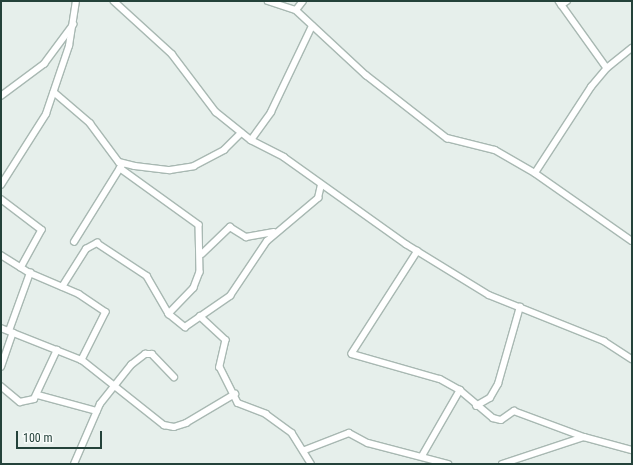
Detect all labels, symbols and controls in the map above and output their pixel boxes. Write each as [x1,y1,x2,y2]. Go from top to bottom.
scale bar [18,423,104,449]
text: 100 m [23,431,53,445]

